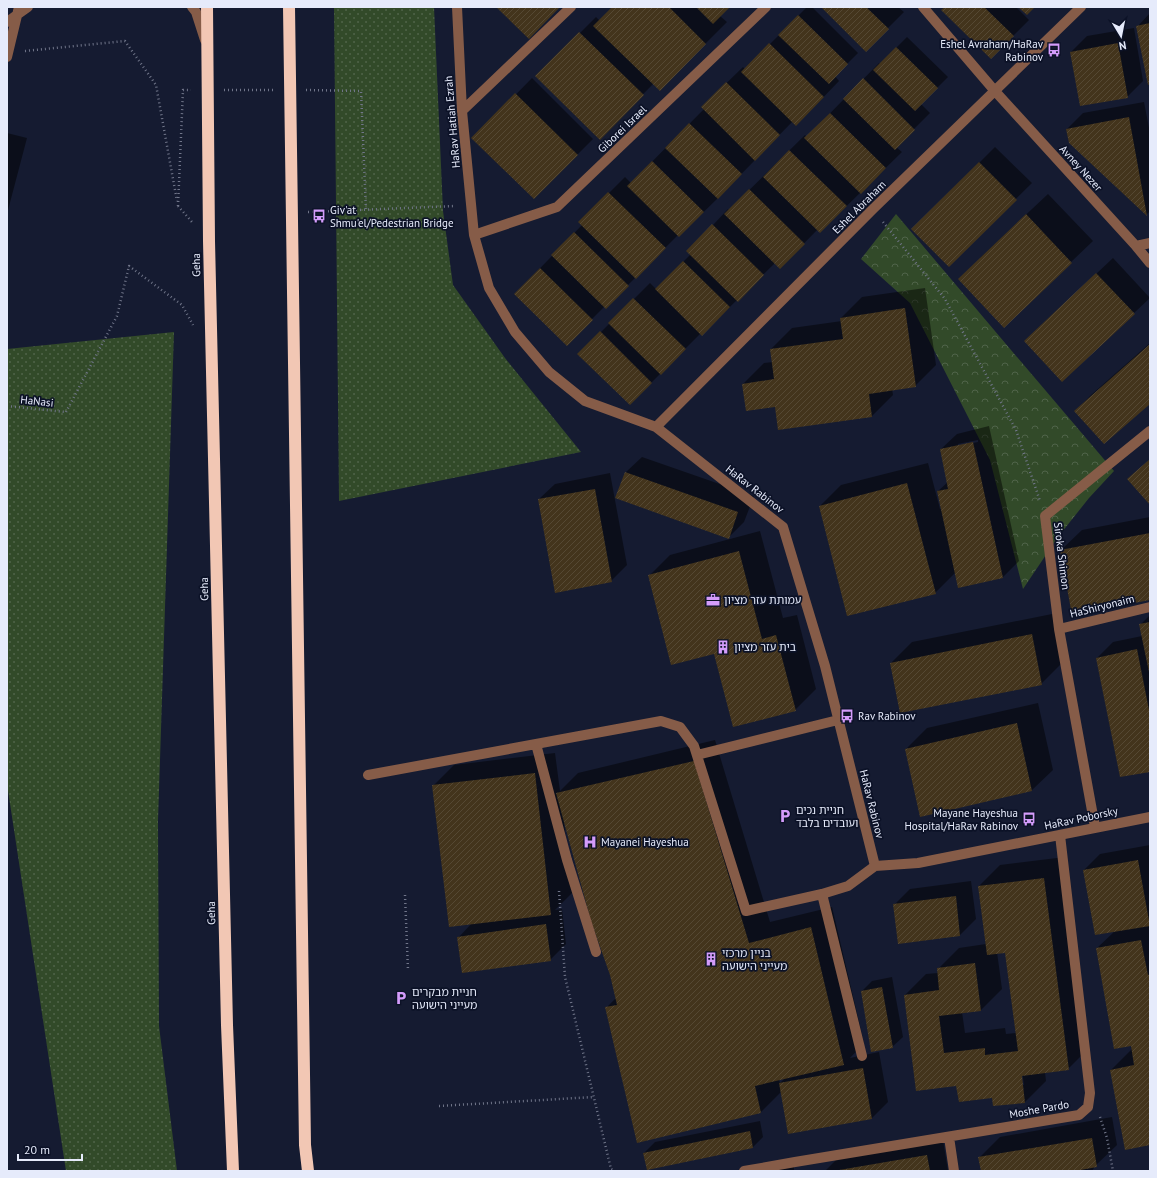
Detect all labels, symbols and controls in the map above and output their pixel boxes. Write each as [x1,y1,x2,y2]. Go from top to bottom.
north arrow [1101,16,1141,56]
place label: Eshel Avraham/HaRav Rabinov [940,37,1044,64]
text: N [1118,38,1128,53]
bus stop icon: Eshel Avraham/HaRav Rabinov [1046,42,1062,58]
street label: HaRav Hatiah Ezrah [441,75,463,169]
street label: Giborei Israel [595,102,650,156]
street label: Avney Nezer [1057,142,1106,194]
street label: Eshel Abraham [829,177,889,237]
place label: Giv'at Shmu'el/Pedestrian Bridge [330,203,454,230]
bus stop icon: Giv'at Shmu'el/Pedestrian Bridge [311,208,327,224]
street label: Geha [189,253,203,277]
street label: HaNasi [20,392,54,410]
street label: HaRav Rabinov [723,462,788,517]
street label: Siroka Shimon [1051,522,1073,590]
street label: Geha [197,577,211,601]
street label: HaShiryonaim [1068,591,1136,621]
office icon: עמותת עזר מציון [705,592,721,608]
place label: עמותת עזר מציון [724,593,801,607]
building icon: בית עזר מציון [715,639,731,655]
place label: בית עזר מציון [734,640,796,654]
bus stop icon: Rav Rabinov [839,708,855,724]
place label: Rav Rabinov [858,709,916,723]
street label: HaRav Rabinov [857,768,887,841]
place label: חניית נכים ועובדים בלבד [796,803,858,830]
street label: HaRav Poborsky [1043,803,1120,833]
place label: Mayane Hayeshua Hospital/HaRav Rabinov [904,806,1019,833]
parking icon: חניית נכים ועובדים בלבד [777,808,793,824]
bus stop icon: Mayane Hayeshua Hospital/HaRav Rabinov [1021,811,1037,827]
hospital icon: Mayanei Hayeshua [582,834,598,850]
place label: Mayanei Hayeshua [601,835,689,849]
street label: Geha [204,901,218,925]
place label: בניין מרכזי מעייני הישועה [722,946,787,973]
building icon: בניין מרכזי מעייני הישועה [703,951,719,967]
place label: חניית מבקרים מעייני הישועה [412,985,477,1012]
parking icon: חניית מבקרים מעייני הישועה [393,990,409,1006]
street label: Moshe Pardo [1008,1097,1070,1121]
scale bar [18,1136,82,1162]
text: 20 m [24,1142,50,1157]

